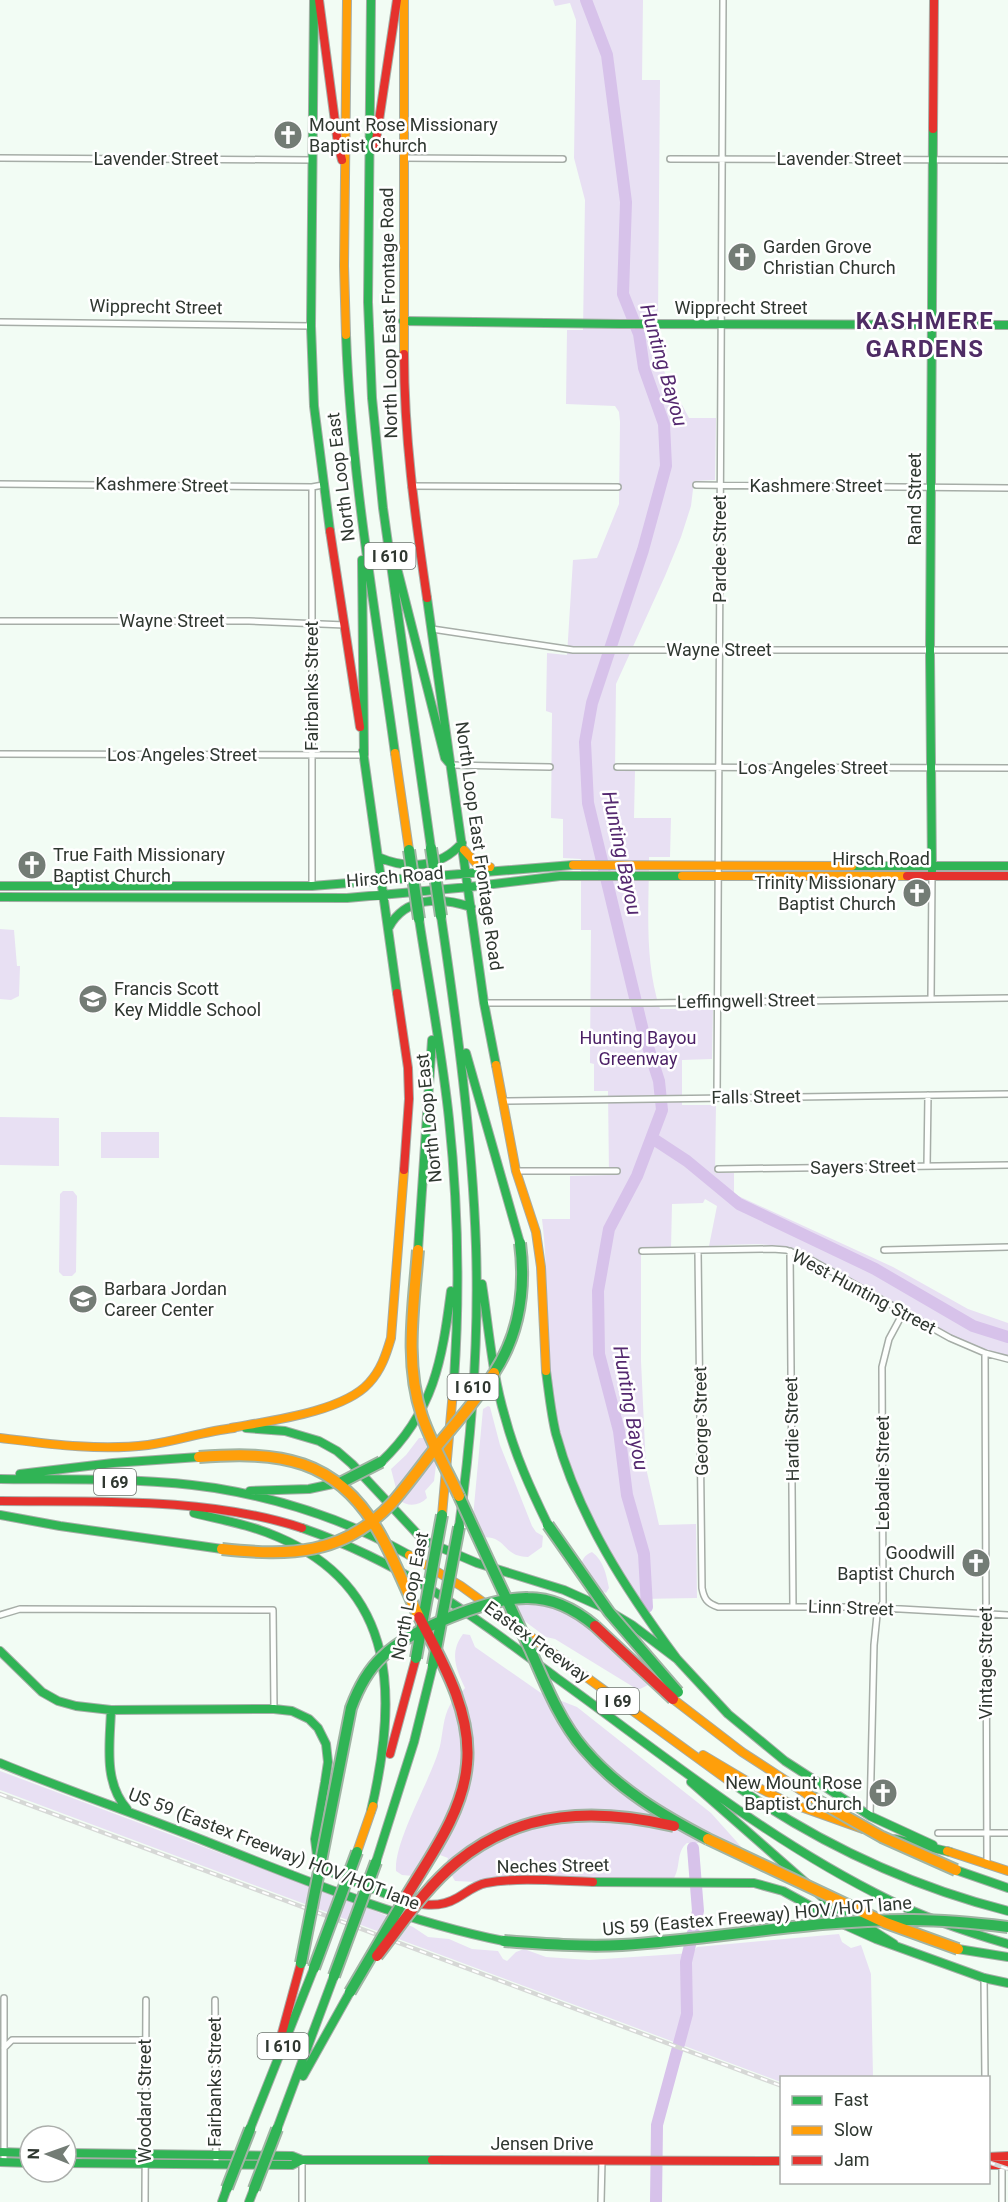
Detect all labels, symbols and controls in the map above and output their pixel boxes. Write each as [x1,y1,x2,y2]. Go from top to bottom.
place label: Mount Rose Missionary Baptist Church [309,114,498,156]
church icon: Mount Rose Missionary Baptist Church [272,119,304,151]
street label: Lavender Street [93,148,219,169]
street label: Lavender Street [776,148,902,169]
street label: North Loop East Frontage Road [376,187,401,439]
place label: Garden Grove Christian Church [763,236,896,278]
church icon: Garden Grove Christian Church [726,241,758,273]
street label: Wipprecht Street [89,295,223,318]
street label: Wipprecht Street [674,297,808,318]
water label: Hunting Bayou [635,301,693,429]
district label: KASHMERE GARDENS [856,307,994,363]
street label: North Loop East [322,411,359,543]
street label: Rand Street [904,452,925,545]
street label: Kashmere Street [95,473,229,496]
street label: Kashmere Street [749,475,883,496]
street label: Pardee Street [709,495,730,603]
road number: I 610 [364,543,416,569]
street label: Wayne Street [119,610,225,631]
street label: Fairbanks Street [301,621,322,751]
street label: Wayne Street [666,639,772,660]
street label: North Loop East Frontage Road [452,720,507,972]
street label: Los Angeles Street [107,744,257,765]
street label: Los Angeles Street [738,757,888,778]
water label: Hunting Bayou [597,789,647,917]
place label: True Faith Missionary Baptist Church [53,844,226,886]
street label: Hirsch Road [832,848,930,869]
church icon: True Faith Missionary Baptist Church [16,849,48,881]
street label: Hirsch Road [345,862,445,891]
place label: Trinity Missionary Baptist Church [754,872,896,914]
church icon: Trinity Missionary Baptist Church [901,877,933,909]
place label: Francis Scott Key Middle School [114,978,261,1020]
school or university icon: Francis Scott Key Middle School [77,983,109,1015]
street label: Leffingwell Street [677,989,815,1012]
park label: Hunting Bayou Greenway [580,1027,696,1069]
street label: North Loop East [411,1052,446,1184]
street label: Falls Street [711,1085,801,1108]
street label: Sayers Street [810,1155,916,1178]
street label: West Hunting Street [789,1245,940,1338]
place label: Barbara Jordan Career Center [104,1278,227,1320]
school or university icon: Barbara Jordan Career Center [67,1283,99,1315]
water label: Hunting Bayou [608,1344,654,1472]
street label: George Street [689,1366,712,1476]
road number: I 610 [448,1374,498,1400]
street label: Hardie Street [780,1376,803,1481]
street label: Lebadie Street [872,1415,893,1531]
road number: I 69 [94,1469,136,1495]
street label: North Loop East [387,1530,432,1662]
place label: Goodwill Baptist Church [837,1542,955,1584]
church icon: Goodwill Baptist Church [960,1547,992,1579]
street label: Eastex Freeway [481,1596,594,1687]
street label: Linn Street [808,1596,894,1619]
street label: Vintage Street [975,1606,996,1720]
road number: I 69 [597,1688,639,1714]
place label: New Mount Rose Baptist Church [725,1772,862,1814]
church icon: New Mount Rose Baptist Church [867,1777,899,1809]
street label: US 59 (Eastex Freeway) HOV/HOT lane [125,1783,423,1915]
street label: Neches Street [497,1854,610,1877]
street label: US 59 (Eastex Freeway) HOV/HOT lane [601,1892,913,1940]
street label: Fairbanks Street [204,2017,225,2147]
road number: I 610 [258,2033,308,2059]
street label: Woodard Street [134,2039,155,2163]
legend [780,2076,990,2184]
text: Fast [834,2089,869,2110]
text: Slow [834,2119,873,2140]
north arrow [18,2124,78,2184]
street label: Jensen Drive [490,2133,594,2154]
text: N [24,2148,43,2160]
text: Jam [834,2149,870,2170]

